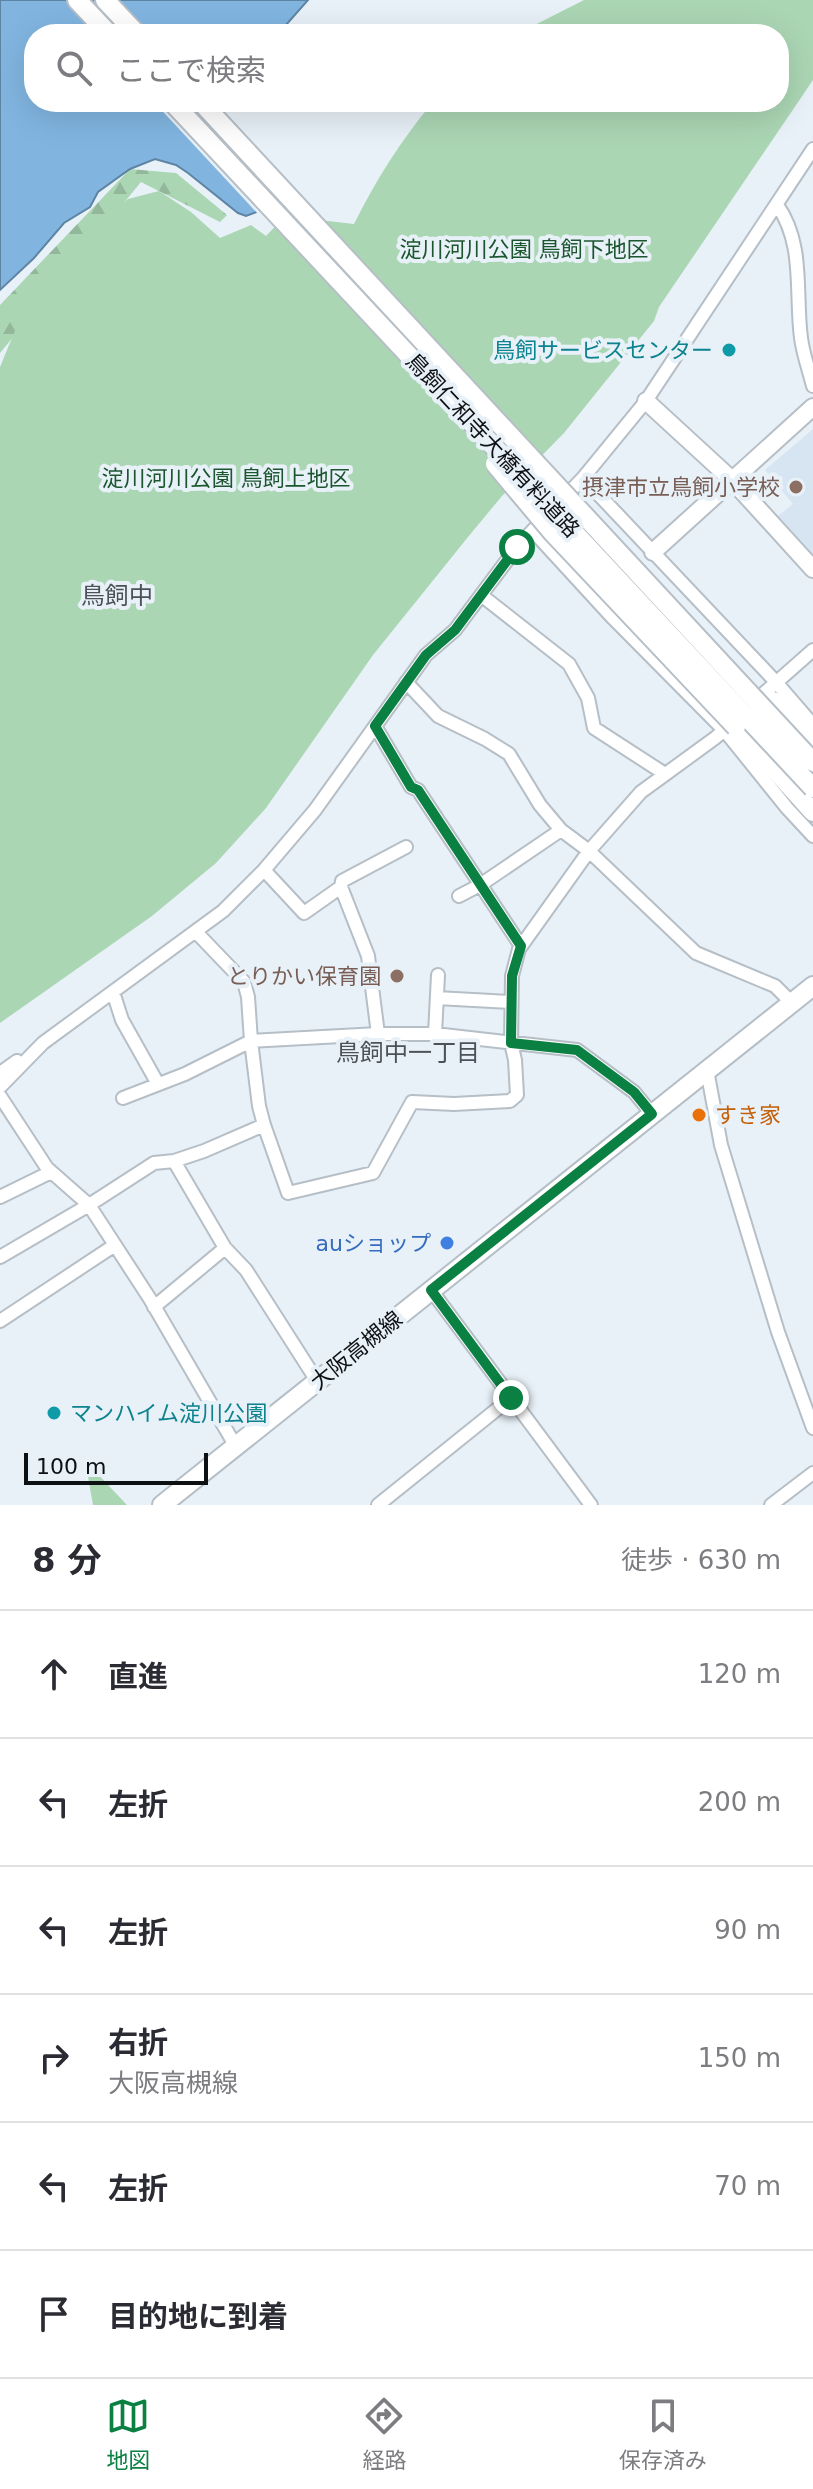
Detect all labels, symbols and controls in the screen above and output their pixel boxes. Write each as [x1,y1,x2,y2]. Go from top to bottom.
search box [24,24,789,112]
icon: search [52,46,96,90]
text: ここで検索 [116,53,266,88]
park label: 淀川河川公園 鳥飼下地区 [400,237,649,262]
place label: 鳥飼サービスセンター [493,338,713,363]
marker: 鳥飼サービスセンター [720,341,738,359]
street label: 鳥飼仁和寺大橋有料道路 [401,348,584,542]
park label: 淀川河川公園 鳥飼上地区 [102,466,351,491]
place label: 摂津市立鳥飼小学校 [582,475,780,500]
marker: 摂津市立鳥飼小学校 [787,478,805,496]
route start [499,529,535,565]
district label: 鳥飼中 [81,582,153,610]
place label: とりかい保育園 [227,964,381,989]
marker: とりかい保育園 [388,967,406,985]
district label: 鳥飼中一丁目 [336,1039,480,1067]
place label: すき家 [715,1103,781,1128]
marker: すき家 [690,1106,708,1124]
place label: auショップ [316,1231,431,1256]
marker: auショップ [438,1234,456,1252]
street label: 大阪高槻線 [306,1306,407,1395]
route end [493,1380,529,1416]
place label: マンハイム淀川公園 [70,1401,267,1426]
marker: マンハイム淀川公園 [45,1404,63,1422]
scale bar [24,1449,208,1485]
text: 100 m [36,1454,106,1479]
text: 8 分 [32,1540,102,1580]
text: 徒歩 · 630 m [621,1545,781,1575]
icon: ahead [32,1652,76,1696]
text: 直進 [108,1659,168,1694]
text: 120 m [698,1659,781,1689]
icon: left [32,1780,76,1824]
text: 左折 [108,1787,168,1822]
text: 200 m [698,1787,781,1817]
icon: left [32,1908,76,1952]
text: 左折 [108,1915,168,1950]
text: 90 m [714,1915,781,1945]
text: 右折 [108,2025,168,2060]
icon: right [32,2036,76,2080]
text: 150 m [698,2043,781,2073]
text: 大阪高槻線 [108,2068,238,2098]
icon: left [32,2164,76,2208]
text: 左折 [108,2171,168,2206]
text: 70 m [714,2171,781,2201]
icon: arrive [32,2292,76,2336]
text: 目的地に到着 [108,2299,288,2334]
tab: 地図 [106,2394,150,2474]
tab: 経路 [362,2394,407,2474]
tab: 保存済み [619,2394,707,2474]

